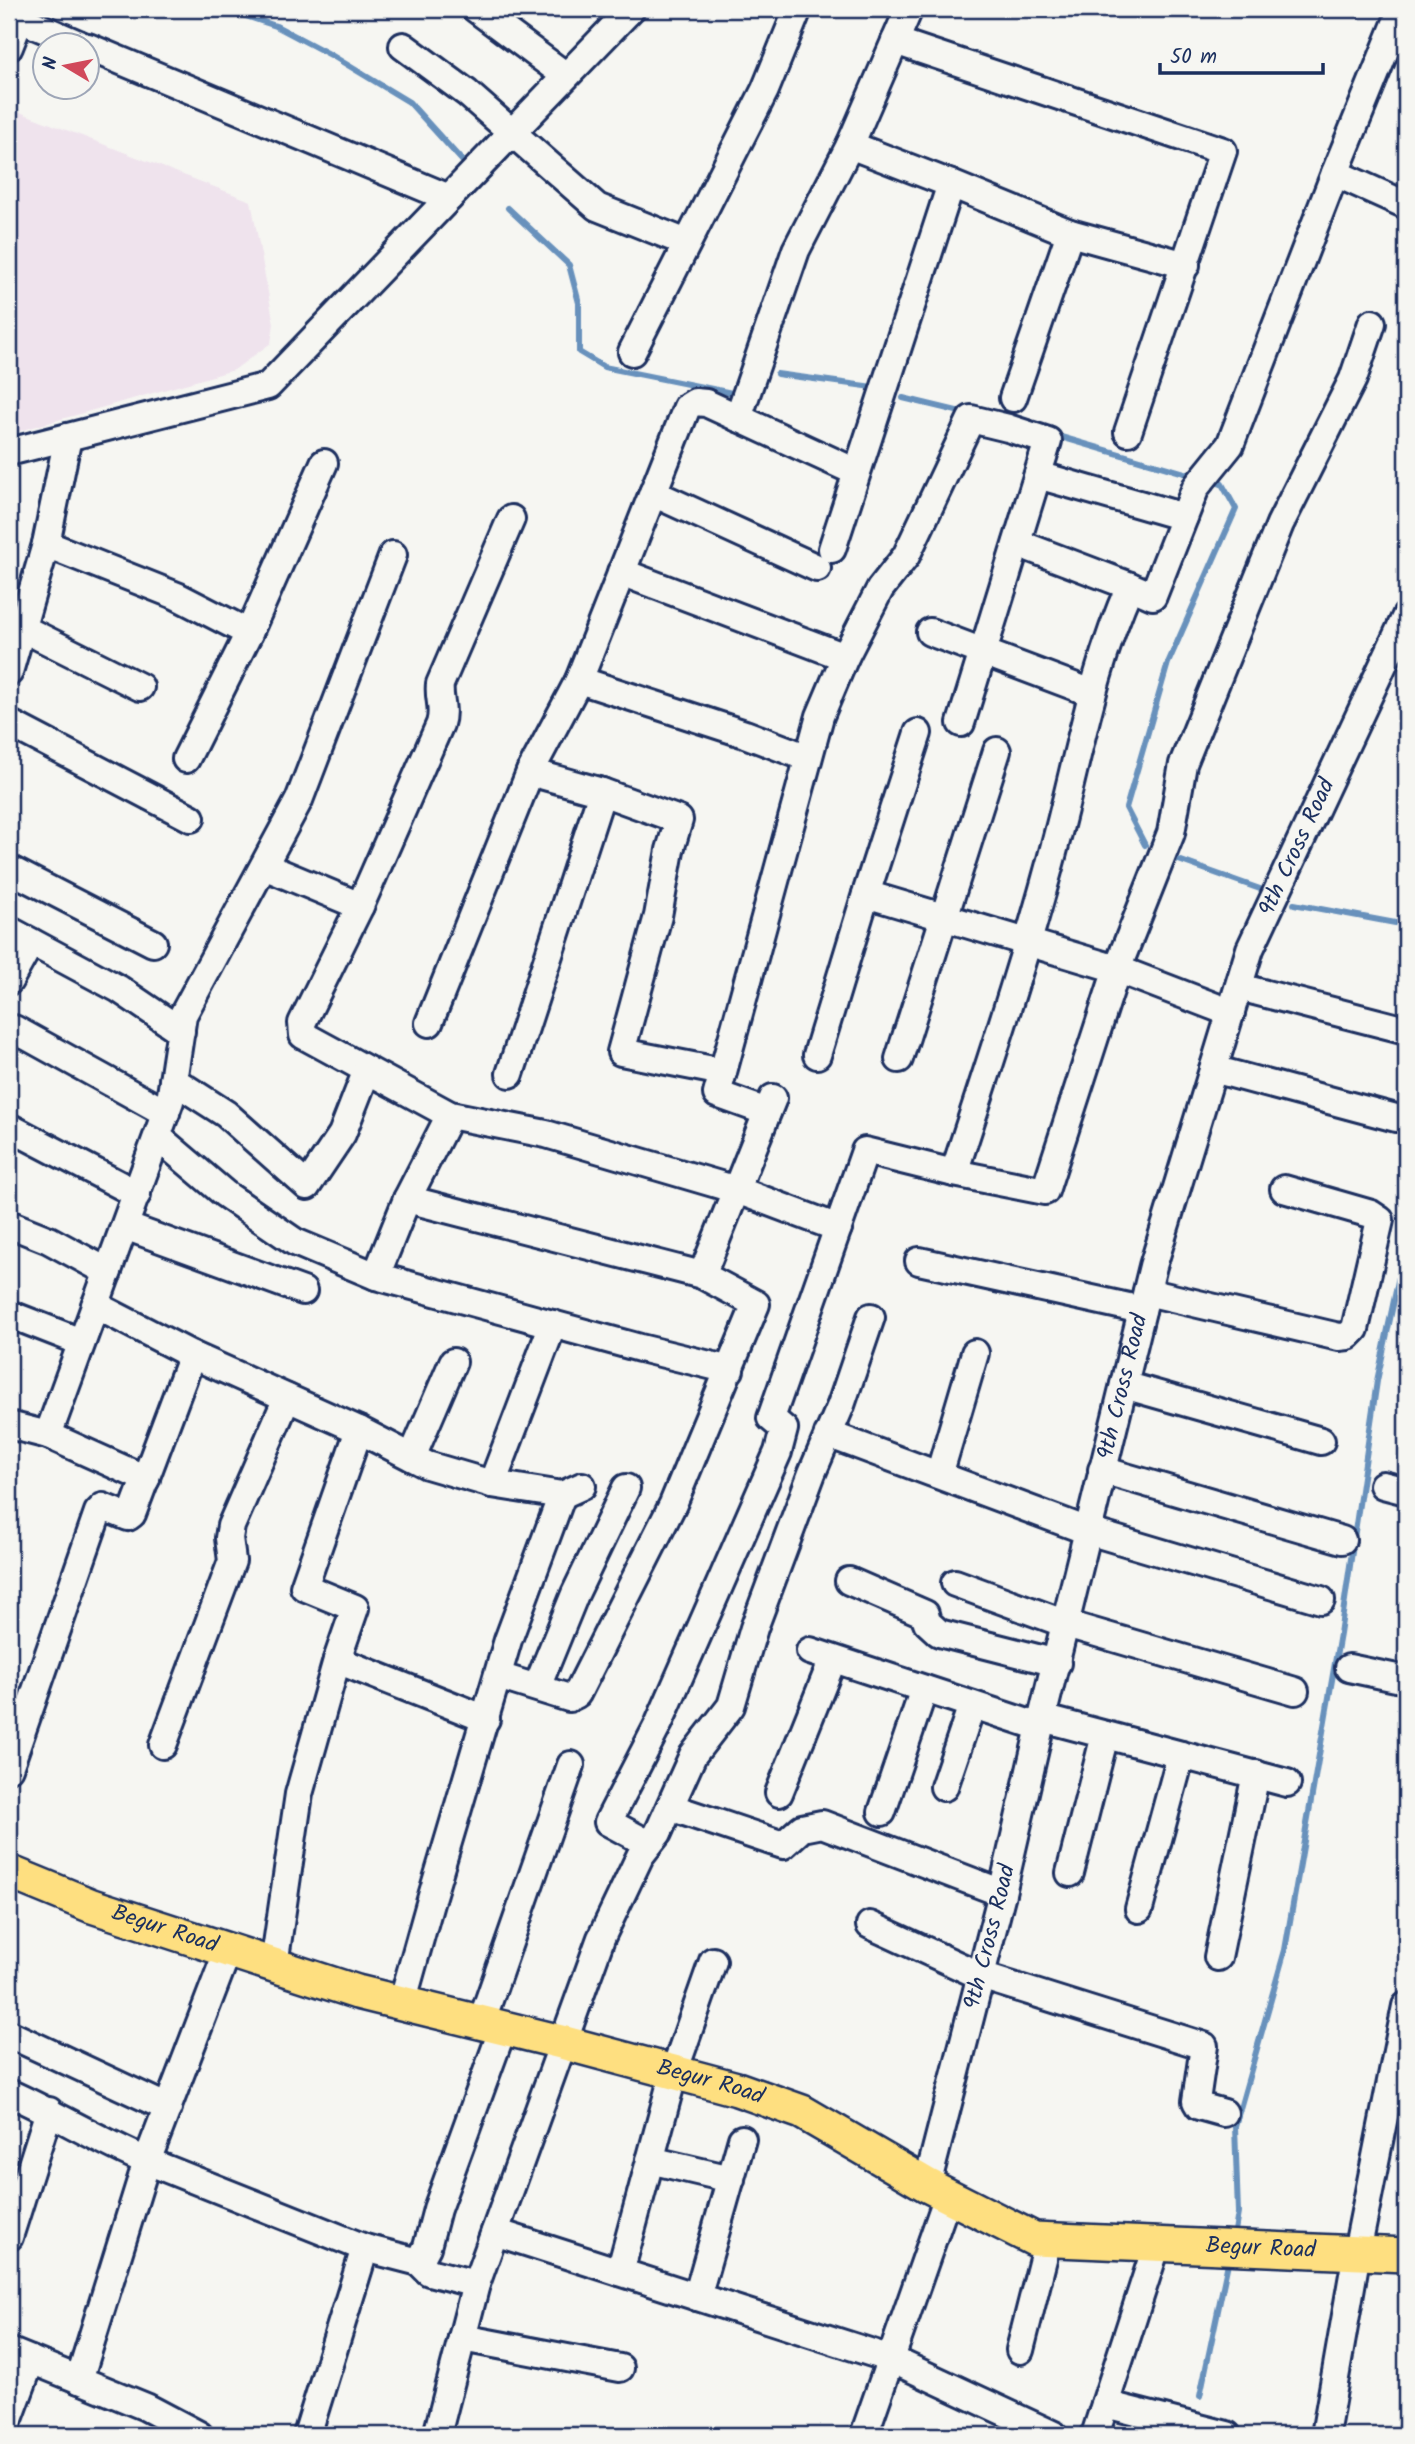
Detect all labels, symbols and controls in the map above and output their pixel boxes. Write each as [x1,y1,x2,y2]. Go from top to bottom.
north arrow [32,32,102,102]
scale bar [1160,32,1322,76]
text: 50 m [1170,41,1217,74]
text: N [35,55,67,72]
street label: 9th Cross Road [1250,772,1346,922]
street label: 9th Cross Road [1088,1310,1159,1463]
street label: 9th Cross Road [955,1860,1026,2013]
street label: Begur Road [107,1895,223,1964]
street label: Begur Road [653,2050,769,2115]
street label: Begur Road [1205,2228,1317,2269]

